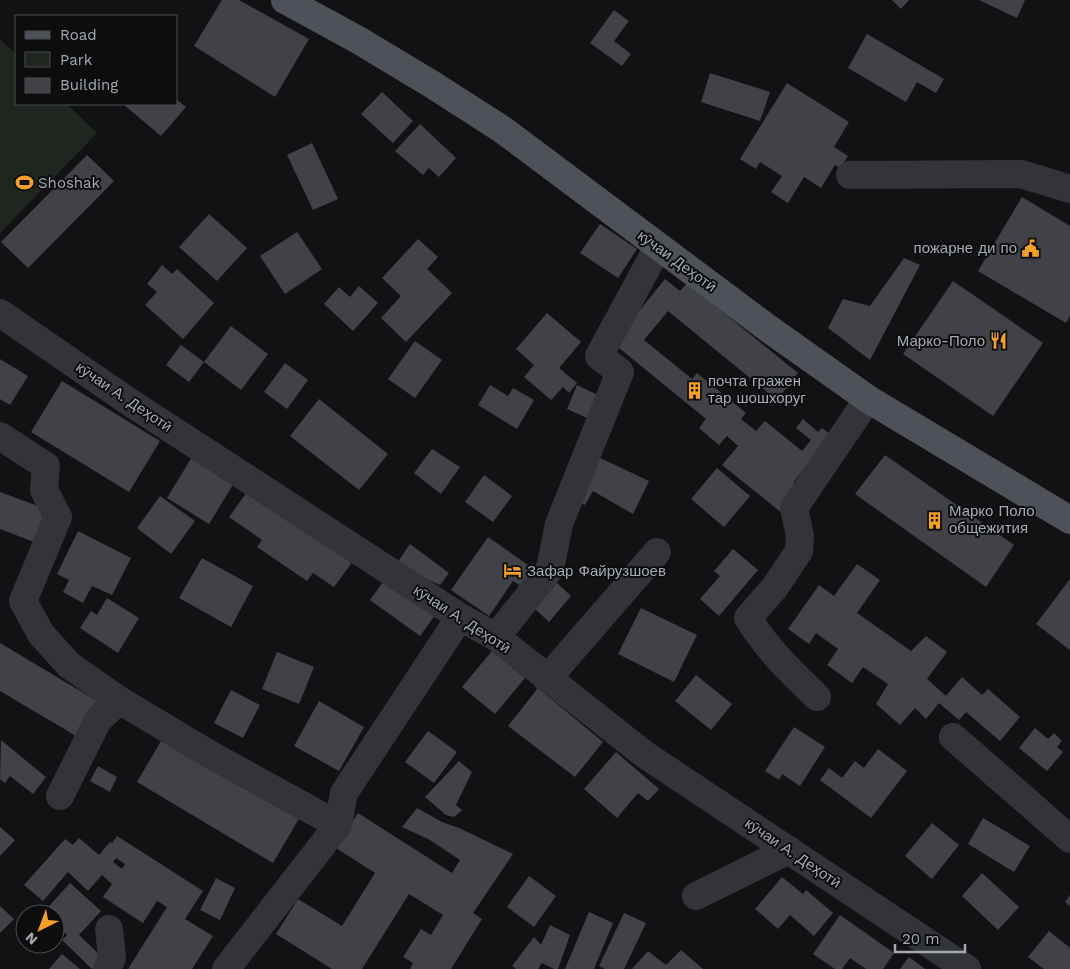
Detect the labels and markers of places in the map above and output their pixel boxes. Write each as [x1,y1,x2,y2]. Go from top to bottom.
sports icon: Shoshak [14,173,34,193]
place label: Shoshak [38,174,101,192]
public building icon: пожарне ди по [1021,238,1041,258]
place label: пожарне ди по [914,239,1017,257]
restaurant icon: Марко-Поло [989,331,1009,351]
place label: Марко-Поло [897,332,985,350]
place label: почта гражен тар шошхоруг [708,372,806,407]
building icon: почта гражен тар шошхоруг [684,380,704,400]
place label: Марко Поло общежития [949,502,1035,537]
building icon: Марко Поло общежития [925,510,945,530]
hotel icon: Зафар Файрузшоев [503,561,523,581]
place label: Зафар Файрузшоев [527,562,666,580]

